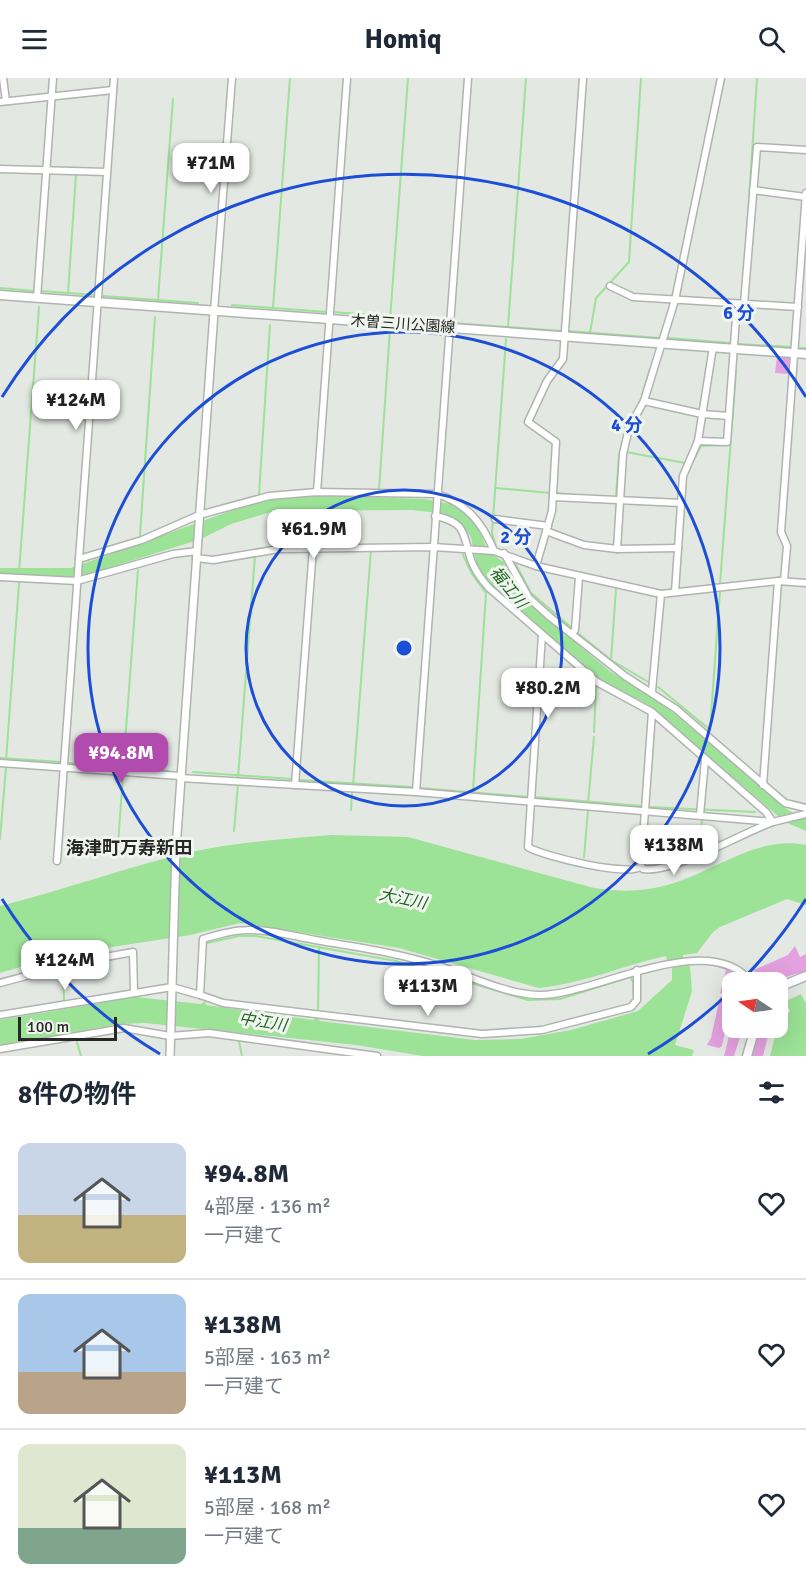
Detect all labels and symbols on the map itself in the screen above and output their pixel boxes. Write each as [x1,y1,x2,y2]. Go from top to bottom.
pin: ¥71M [175,143,247,194]
text: 6 分 [723,302,755,324]
street label: 木曽三川公園線 [350,311,456,337]
pin: ¥124M [34,380,118,431]
text: 4 分 [611,414,643,436]
pin: ¥61.9M [265,509,363,560]
text: 2 分 [500,526,532,548]
water label: 福江川 [485,563,532,614]
centre of rings [394,638,414,658]
pin: ¥80.2M [499,668,597,719]
pin: ¥94.8M [72,733,170,784]
pin: ¥138M [632,825,716,876]
district label: 海津町万寿新田 [66,837,192,859]
water label: 大江川 [377,884,430,914]
pin: ¥124M [23,940,107,991]
pin: ¥113M [386,966,470,1017]
north arrow [722,972,788,1038]
water label: 中江川 [238,1008,290,1036]
scale bar [18,1014,117,1042]

